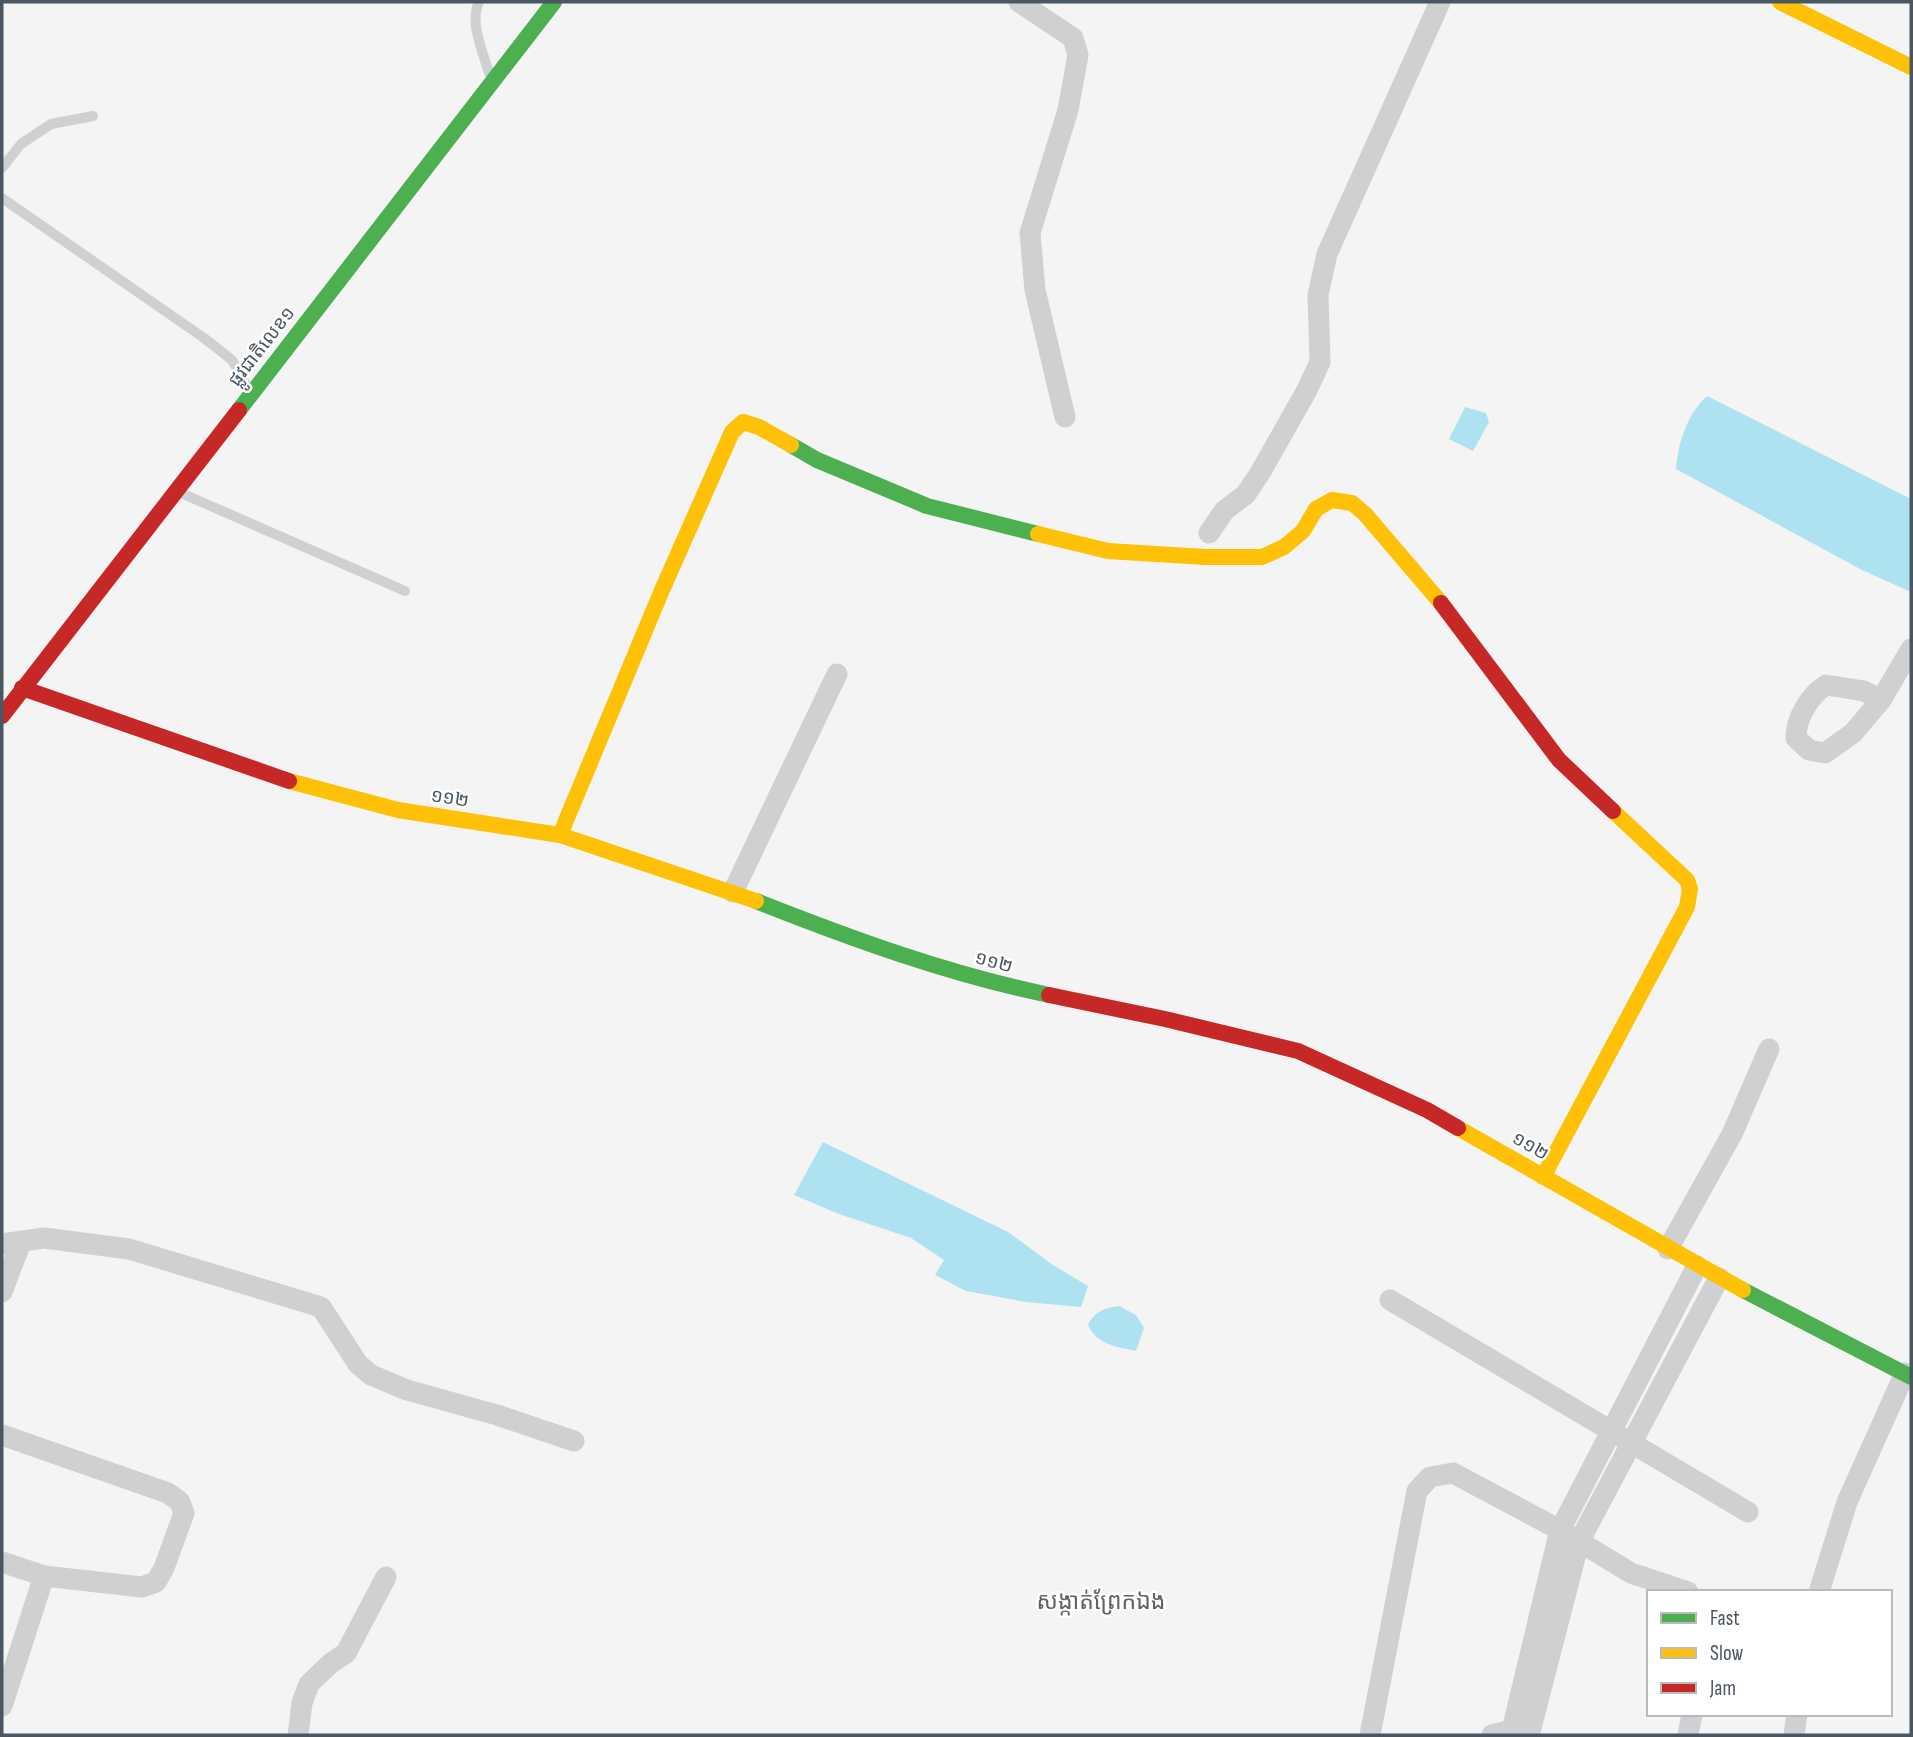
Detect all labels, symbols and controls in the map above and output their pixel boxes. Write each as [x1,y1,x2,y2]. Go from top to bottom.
street label: ផ្លូវជាតិលេខ១ [224,302,304,394]
street label: ១១២ [429,784,471,813]
street label: ១១២ [972,946,1015,979]
street label: ១១២ [1508,1127,1553,1166]
district label: សង្កាត់ព្រែកឯង [1037,1588,1165,1616]
legend [1647,1590,1892,1716]
text: Fast [1710,1606,1740,1631]
text: Slow [1710,1641,1744,1666]
text: Jam [1709,1676,1736,1701]

